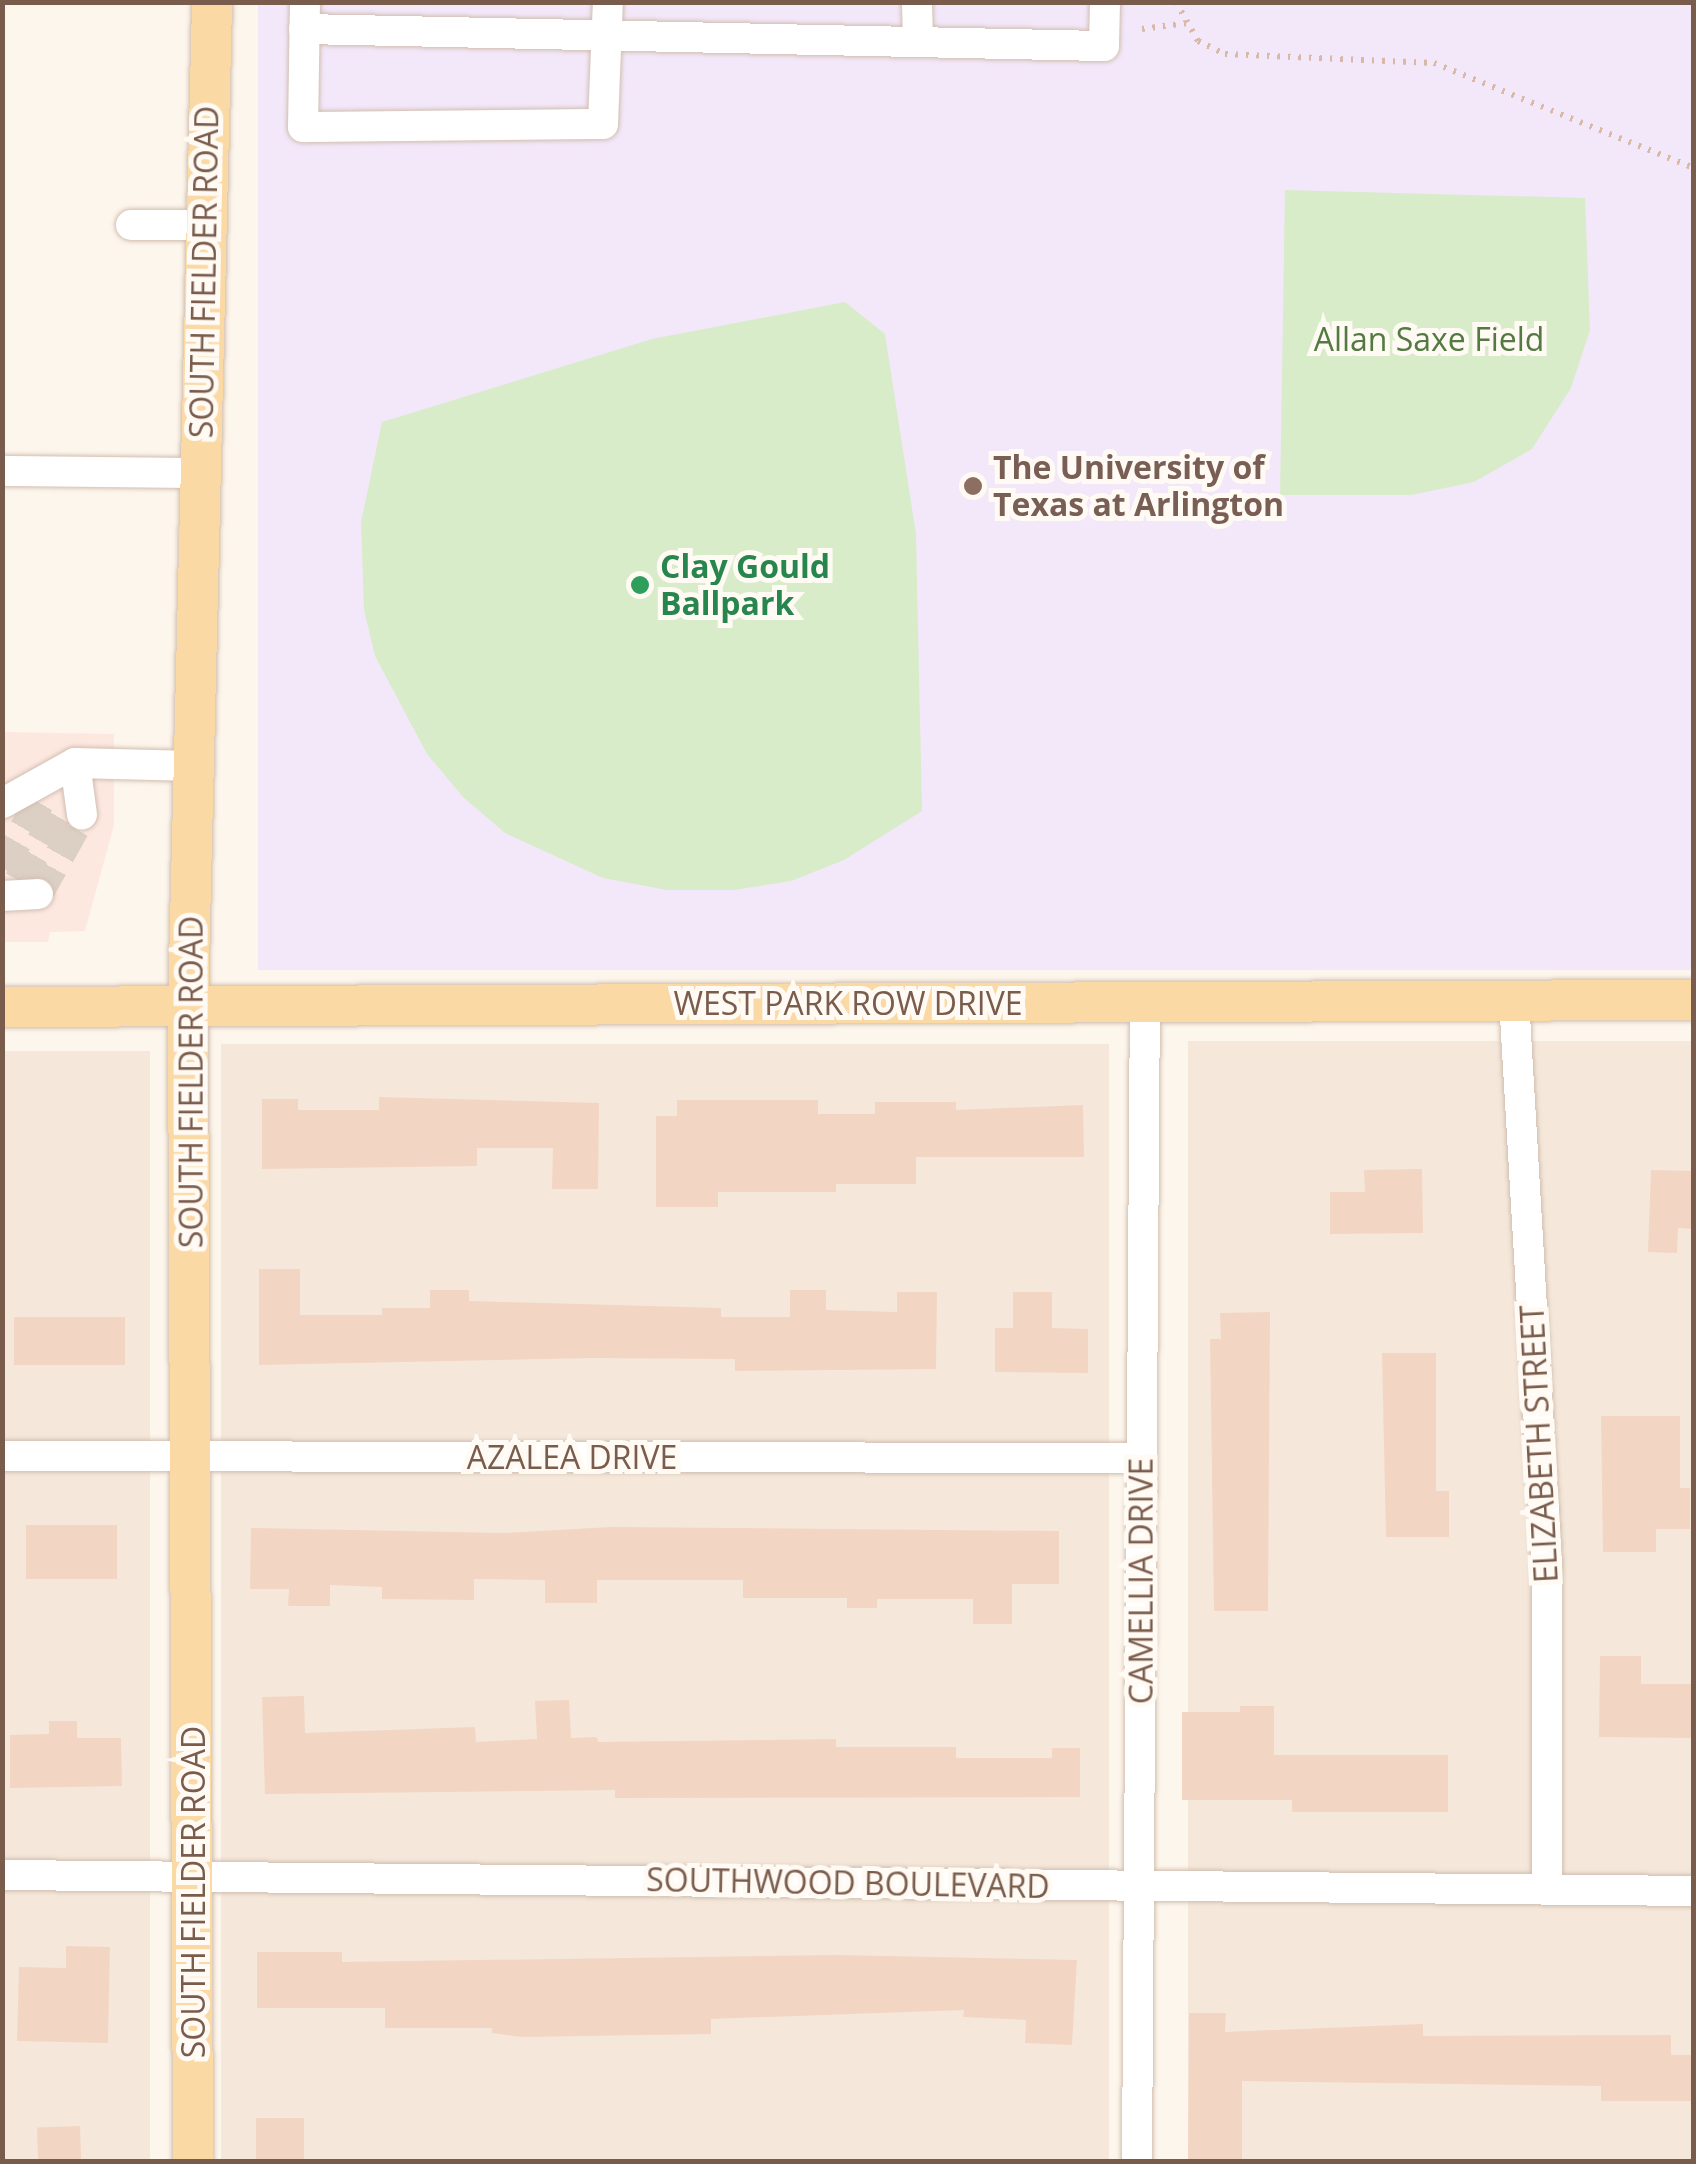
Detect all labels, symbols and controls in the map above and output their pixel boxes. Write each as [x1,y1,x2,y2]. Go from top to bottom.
street label: SOUTH FIELDER ROAD [182,105,226,439]
park label: Allan Saxe Field [1314,320,1544,358]
place label: The University of Texas at Arlington [993,449,1284,524]
marker: The University of Texas at Arlington [962,475,984,497]
place label: Clay Gould Ballpark [660,548,830,623]
marker: Clay Gould Ballpark [629,574,651,596]
street label: SOUTH FIELDER ROAD [172,916,210,1248]
street label: WEST PARK ROW DRIVE [673,984,1023,1022]
street label: ELIZABETH STREET [1513,1304,1565,1584]
street label: AZALEA DRIVE [467,1438,677,1476]
street label: CAMELLIA DRIVE [1122,1458,1160,1704]
street label: SOUTH FIELDER ROAD [174,1726,212,2058]
street label: SOUTHWOOD BOULEVARD [646,1860,1050,1906]

